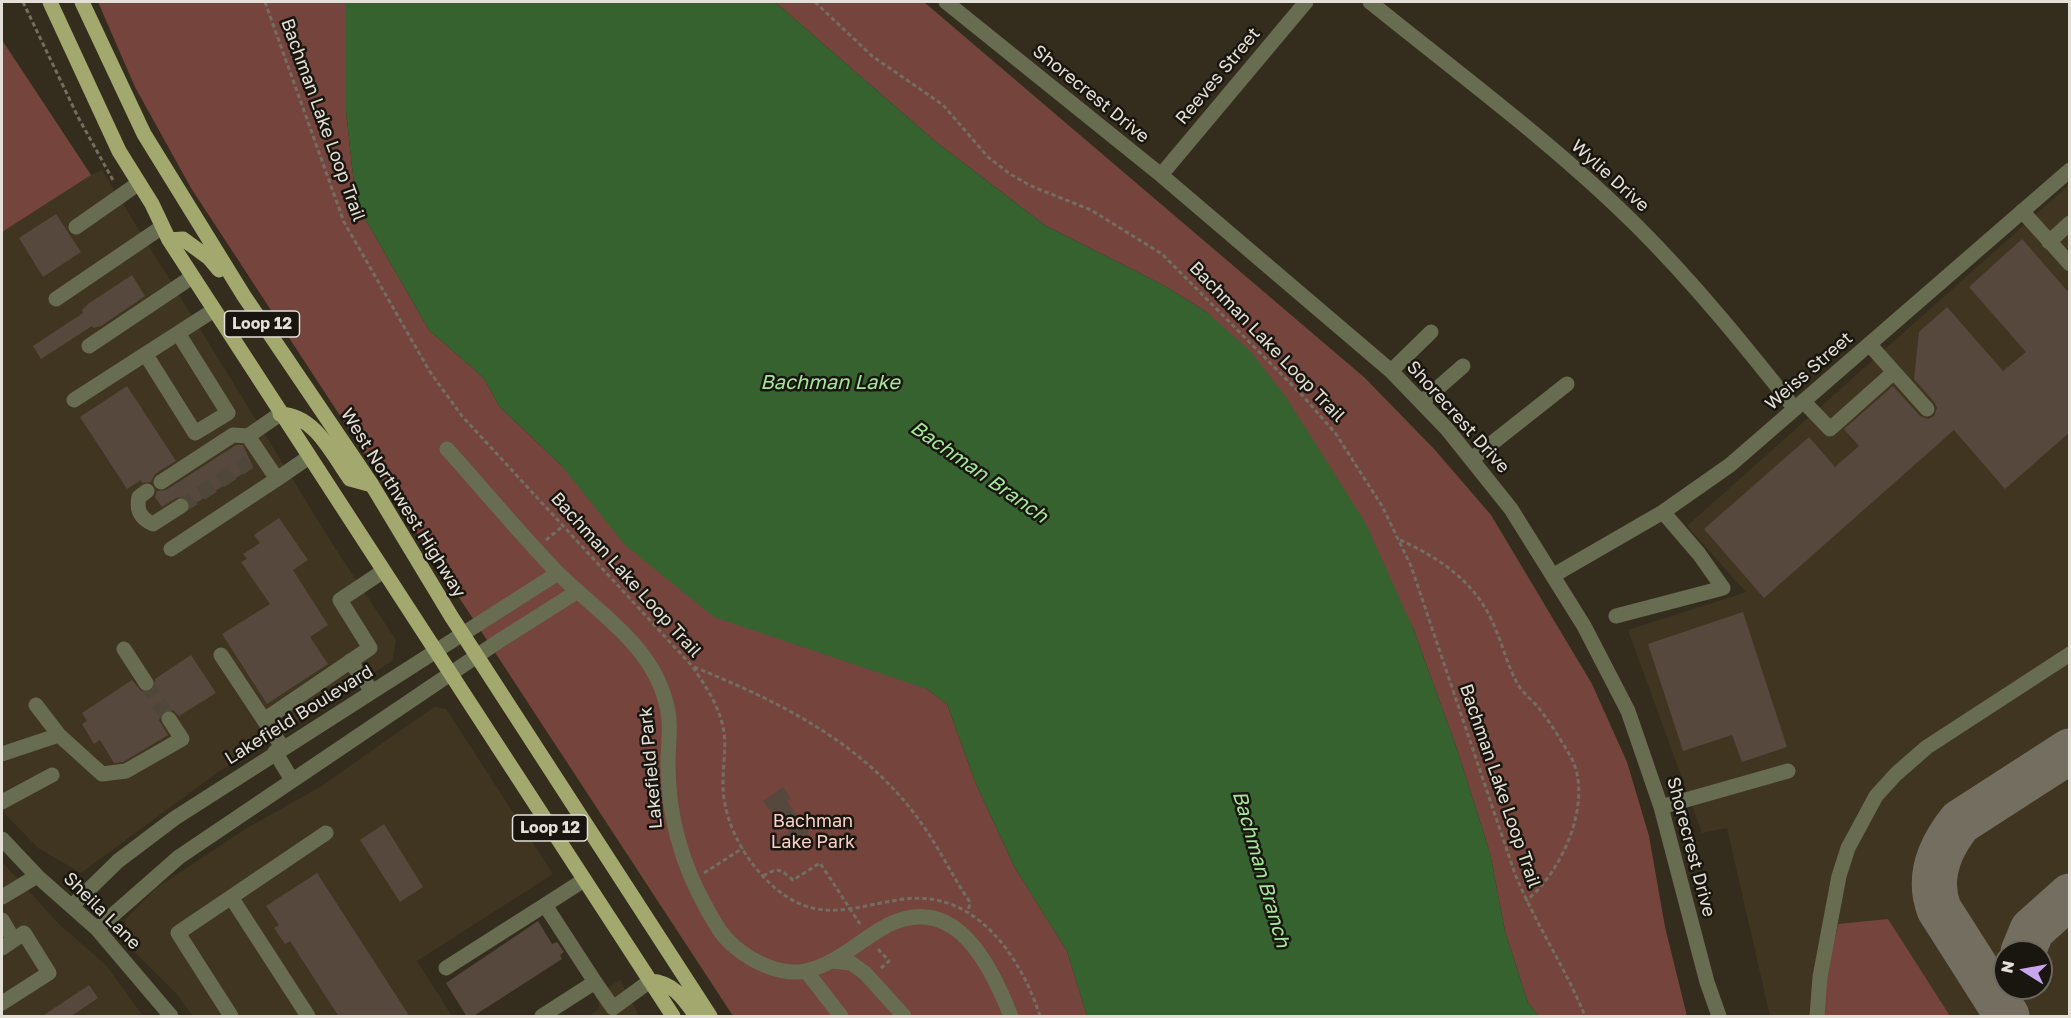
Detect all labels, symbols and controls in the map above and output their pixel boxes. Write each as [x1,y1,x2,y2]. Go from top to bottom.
street label: Bachman Lake Loop Trail [276,16,370,224]
street label: Reeves Street [1171,23,1265,129]
street label: Shorecrest Drive [1028,40,1154,148]
street label: Wylie Drive [1567,135,1653,217]
street label: Bachman Lake Loop Trail [1185,257,1349,427]
road number: Loop 12 [224,311,300,337]
street label: Weiss Street [1761,327,1857,415]
street label: Shorecrest Drive [1402,356,1514,478]
water label: Bachman Lake [760,371,900,395]
street label: West Northwest Highway [336,404,470,602]
water label: Bachman Branch [906,416,1052,528]
street label: Bachman Lake Loop Trail [546,488,706,662]
street label: Lakefield Boulevard [221,661,377,769]
street label: Bachman Lake Loop Trail [1455,681,1545,891]
street label: Lakefield Park [635,706,667,830]
street label: Shorecrest Drive [1662,775,1720,919]
water label: Bachman Branch [1227,788,1295,950]
park label: Bachman Lake Park [771,810,855,852]
road number: Loop 12 [512,815,588,841]
street label: Sheila Lane [59,868,145,954]
north arrow [1993,940,2053,1000]
text: N [1996,959,2018,975]

